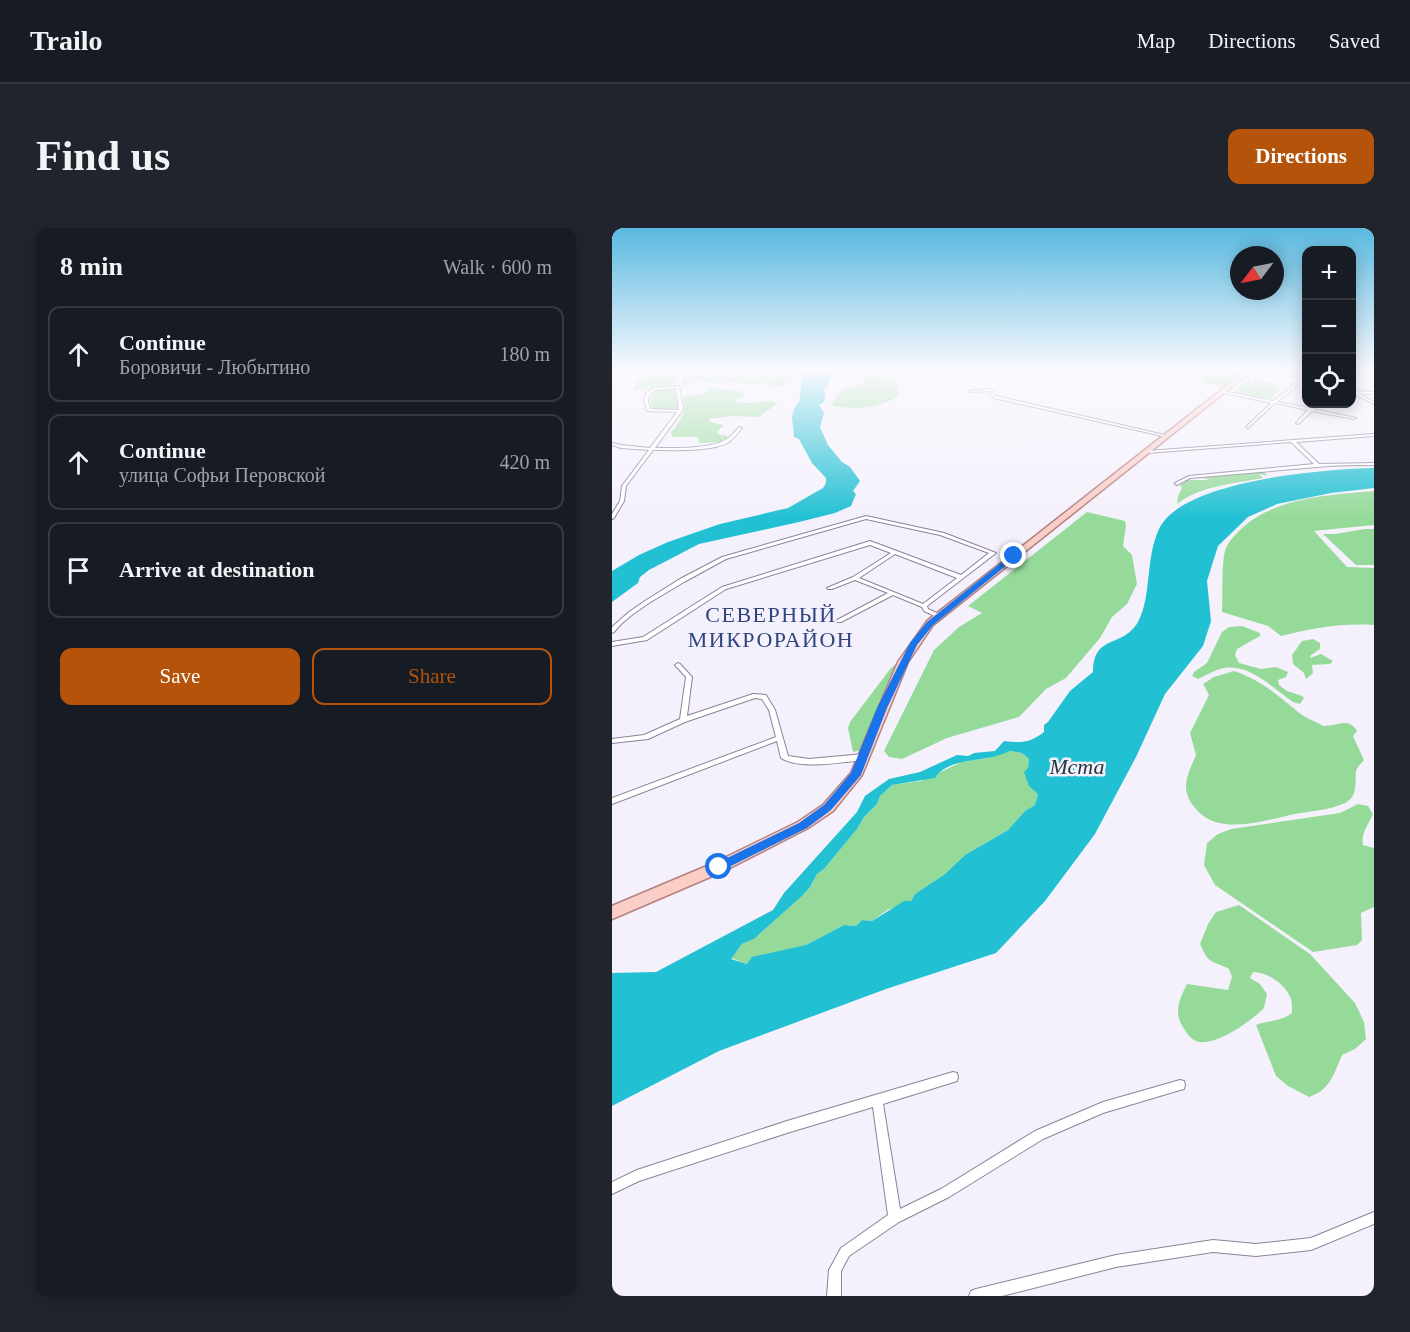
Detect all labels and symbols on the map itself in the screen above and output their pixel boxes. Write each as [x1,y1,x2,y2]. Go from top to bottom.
north arrow [1230,246,1284,300]
route end [1000,542,1026,568]
district label: СЕВЕРНЫЙ МИКРОРАЙОН [688,602,854,652]
water label: Мста [1049,754,1104,779]
route start [705,853,731,879]

